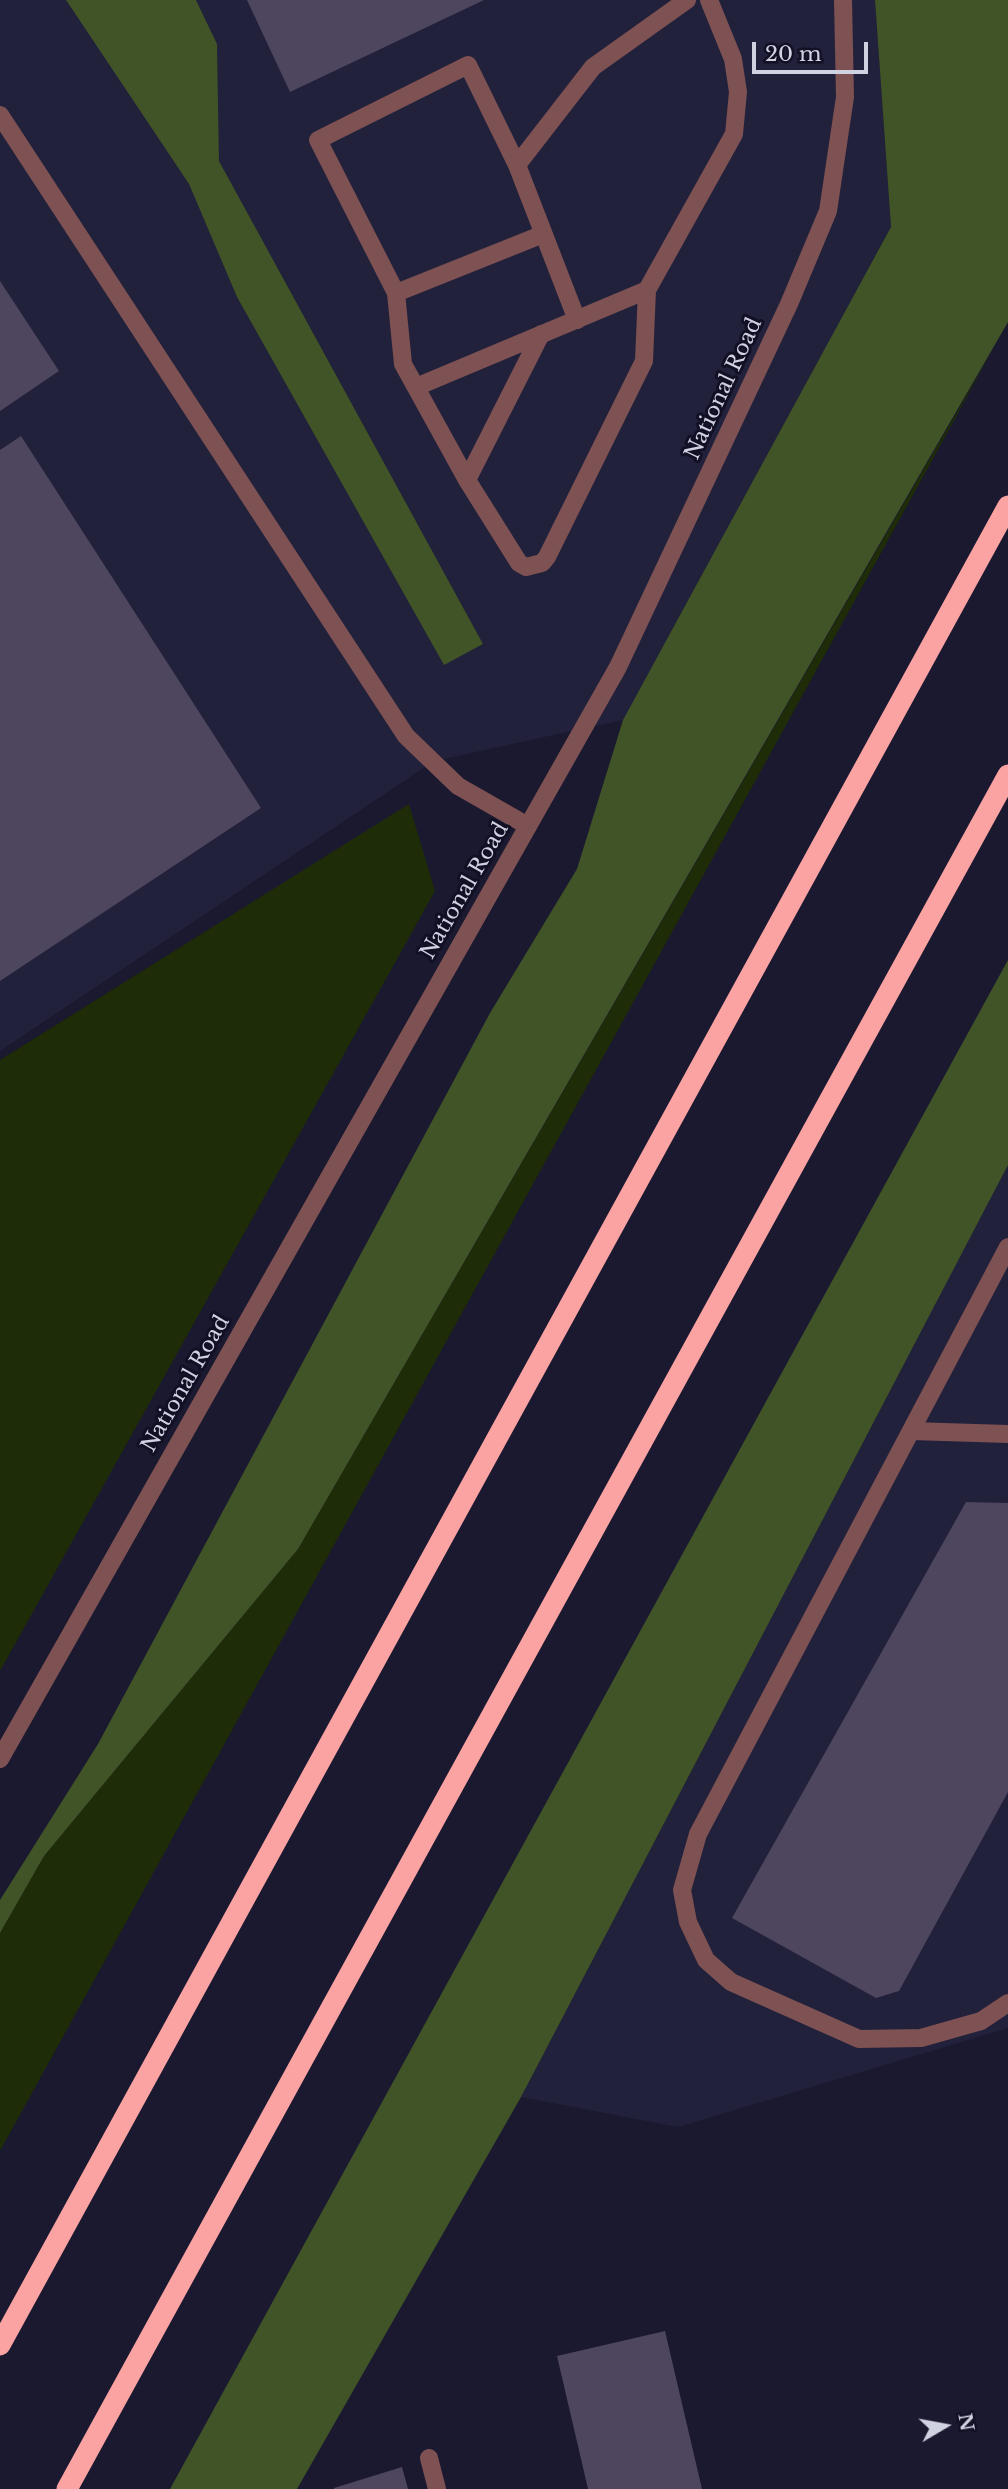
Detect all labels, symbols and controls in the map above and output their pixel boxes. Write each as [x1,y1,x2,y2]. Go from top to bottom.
scale bar [756,28,872,72]
text: 20 m [765,41,822,67]
street label: National Road [680,314,768,464]
street label: National Road [416,818,514,964]
street label: National Road [137,1311,235,1457]
north arrow [910,2391,980,2461]
text: N [953,2411,979,2433]

